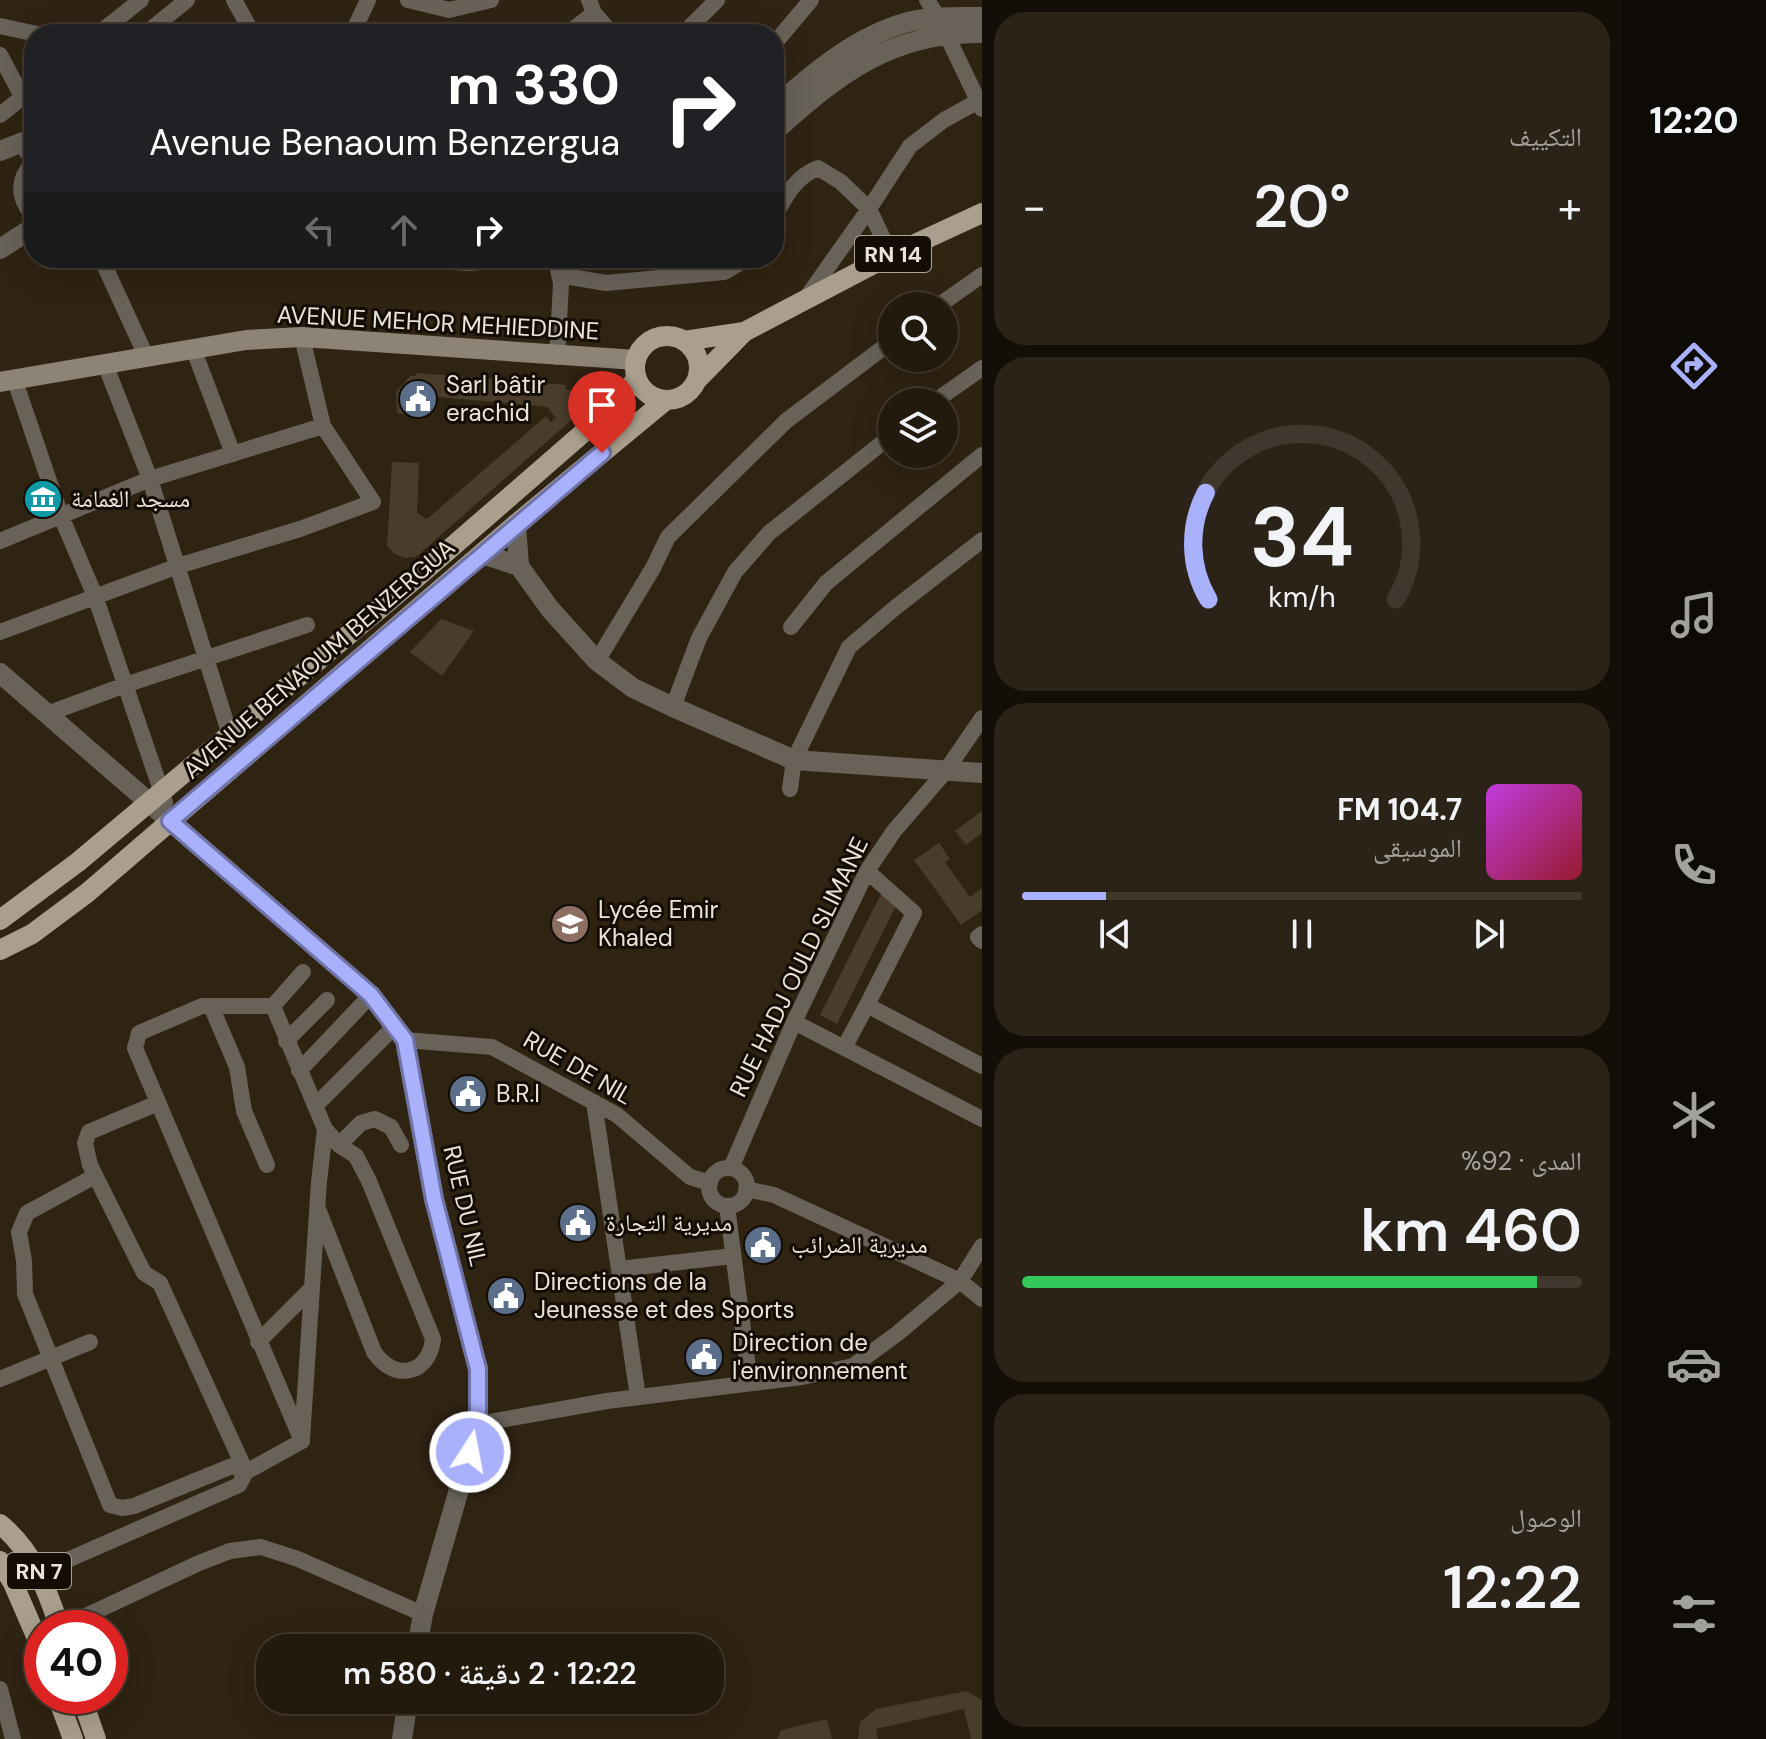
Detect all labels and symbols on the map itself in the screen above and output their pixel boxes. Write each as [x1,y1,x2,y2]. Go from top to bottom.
road number: RN 14 [855,236,931,272]
street label: AVENUE MEHOR MEHIEDDINE [276,299,600,346]
place label: Sarl bâtir erachid [446,369,546,428]
pin [568,371,636,453]
public building icon: Sarl bâtir erachid [397,378,439,420]
museum icon: مسجد الغمامة [22,478,64,520]
place label: مسجد الغمامة [71,483,190,514]
street label: AVENUE BENAOUM BENZERGUA [176,532,461,785]
street label: RUE HADJ OULD SLIMANE [722,832,875,1102]
place label: Lycée Emir Khaled [598,894,718,953]
school or university icon: Lycée Emir Khaled [549,903,591,945]
street label: RUE DE NIL [518,1024,638,1111]
public building icon: B.R.I [447,1073,489,1115]
place label: B.R.I [496,1078,540,1109]
street label: RUE DU NIL [437,1142,494,1269]
public building icon: مديرية التجارة [557,1202,599,1244]
place label: مديرية التجارة [606,1207,732,1238]
public building icon: مديرية الضرائب [742,1224,784,1266]
place label: مديرية الضرائب [791,1229,928,1260]
place label: Directions de la Jeunesse et des Sports [534,1266,795,1325]
public building icon: Directions de la Jeunesse et des Sports [485,1275,527,1317]
place label: Direction de l'environnement [732,1327,908,1386]
public building icon: Direction de l'environnement [683,1336,725,1378]
position arrow [428,1410,512,1494]
road number: RN 7 [7,1553,71,1589]
speed limit sign: 40 [24,1610,128,1714]

